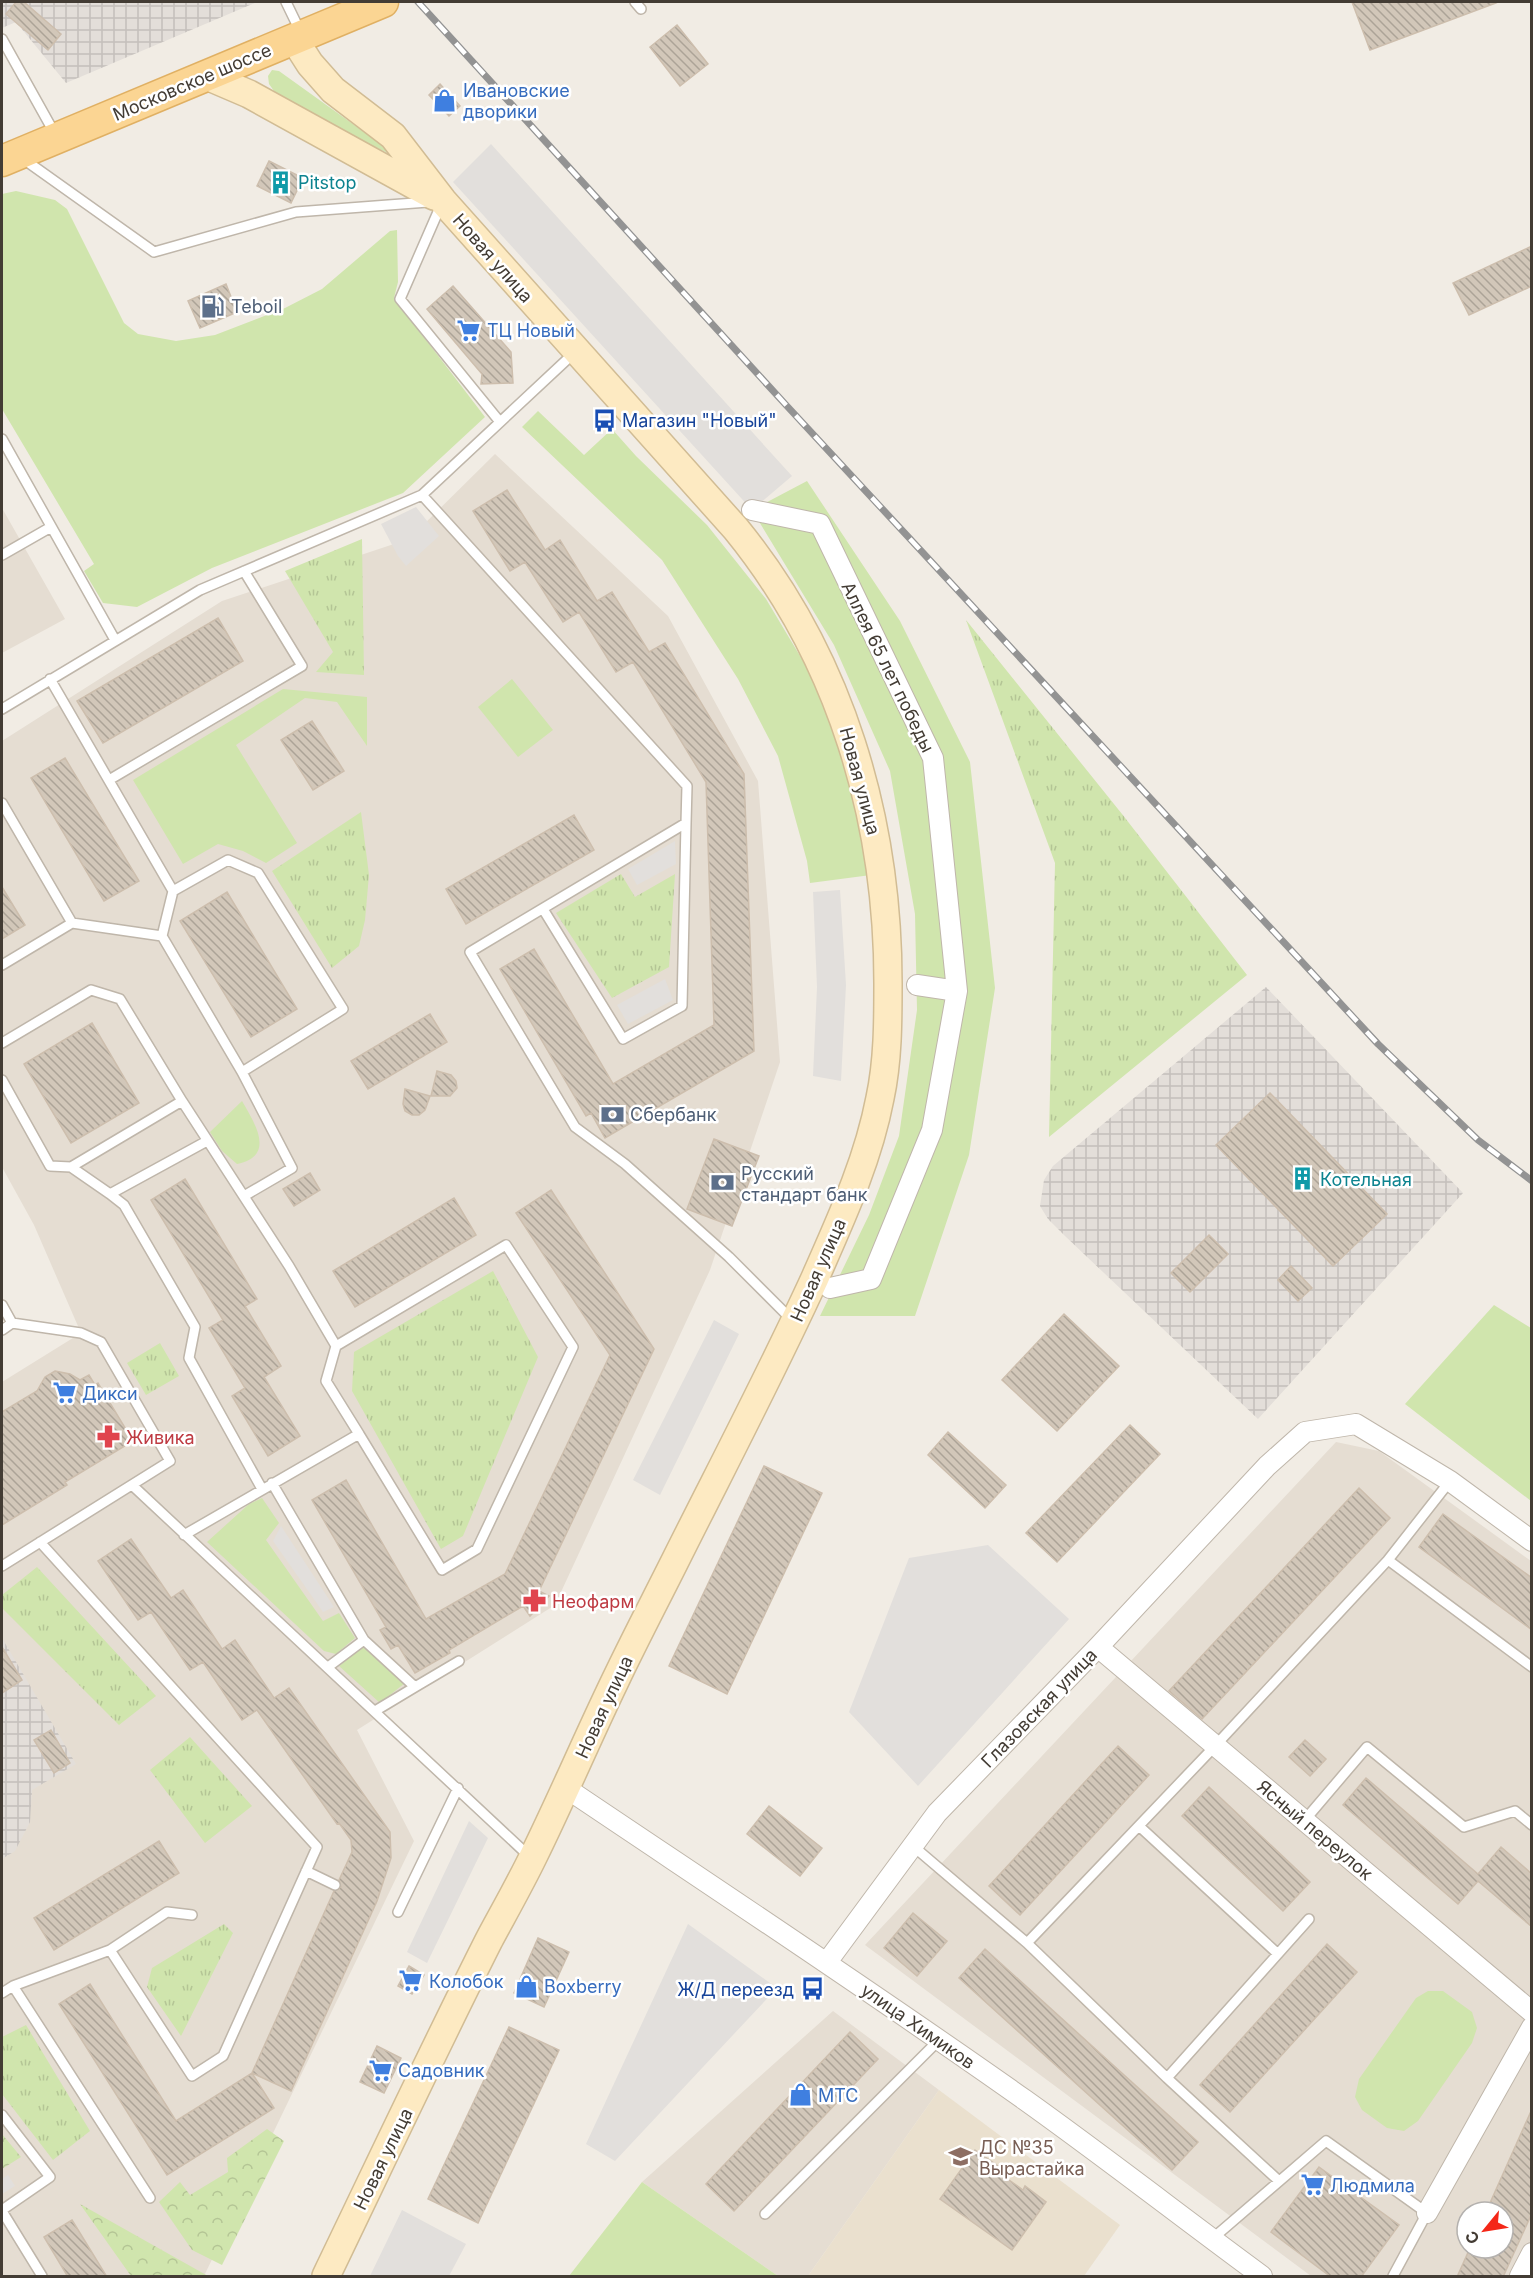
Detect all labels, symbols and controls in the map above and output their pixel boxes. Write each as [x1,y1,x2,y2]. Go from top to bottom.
street label: Московское шоссе [110,39,274,125]
place label: Ивановские дворики [463,80,570,122]
shop icon: Ивановские дворики [432,87,458,113]
building icon: Pitstop [267,169,293,195]
place label: Pitstop [298,172,357,193]
street label: Новая улица [449,209,537,307]
fuel station icon: Teboil [200,293,226,319]
place label: Teboil [231,296,282,317]
supermarket icon: ТЦ Новый [456,317,482,343]
place label: ТЦ Новый [487,320,575,341]
bus stop icon: Магазин "Новый" [591,407,617,433]
place label: Магазин "Новый" [622,410,777,431]
street label: Аллея 65 лет победы [838,578,938,756]
street label: Новая улица [836,725,884,837]
bank icon: Сбербанк [599,1101,625,1127]
place label: Сбербанк [630,1104,717,1125]
place label: Русский стандарт банк [741,1163,868,1205]
building icon: Котельная [1289,1166,1315,1192]
place label: Котельная [1320,1169,1412,1190]
bank icon: Русский стандарт банк [710,1170,736,1196]
street label: Новая улица [786,1215,850,1325]
supermarket icon: Дикси [51,1380,77,1406]
place label: Дикси [82,1383,138,1404]
pharmacy icon: Живика [95,1424,121,1450]
place label: Живика [126,1427,195,1448]
pharmacy icon: Неофарм [521,1588,547,1614]
place label: Неофарм [552,1591,634,1612]
street label: Глазовская улица [977,1644,1101,1772]
street label: Новая улица [571,1652,637,1762]
street label: Ясный переулок [1253,1776,1377,1884]
supermarket icon: Колобок [398,1968,424,1994]
place label: Колобок [429,1971,504,1992]
shop icon: Boxberry [513,1973,539,1999]
place label: Boxberry [544,1976,622,1997]
bus stop icon: Ж/Д переезд [799,1976,825,2002]
place label: Ж/Д переезд [677,1979,794,2000]
street label: улица Химиков [857,1979,979,2073]
supermarket icon: Садовник [367,2057,393,2083]
place label: Садовник [398,2060,485,2081]
shop icon: МТС [787,2082,813,2108]
place label: МТС [818,2085,859,2106]
street label: Новая улица [349,2105,417,2213]
place label: ДС №35 Вырастайка [979,2137,1085,2179]
school or university icon: ДС №35 Вырастайка [948,2144,974,2170]
supermarket icon: Людмила [1299,2172,1325,2198]
place label: Людмила [1330,2175,1415,2196]
north arrow [1455,2200,1515,2260]
text: С [1460,2227,1484,2248]

